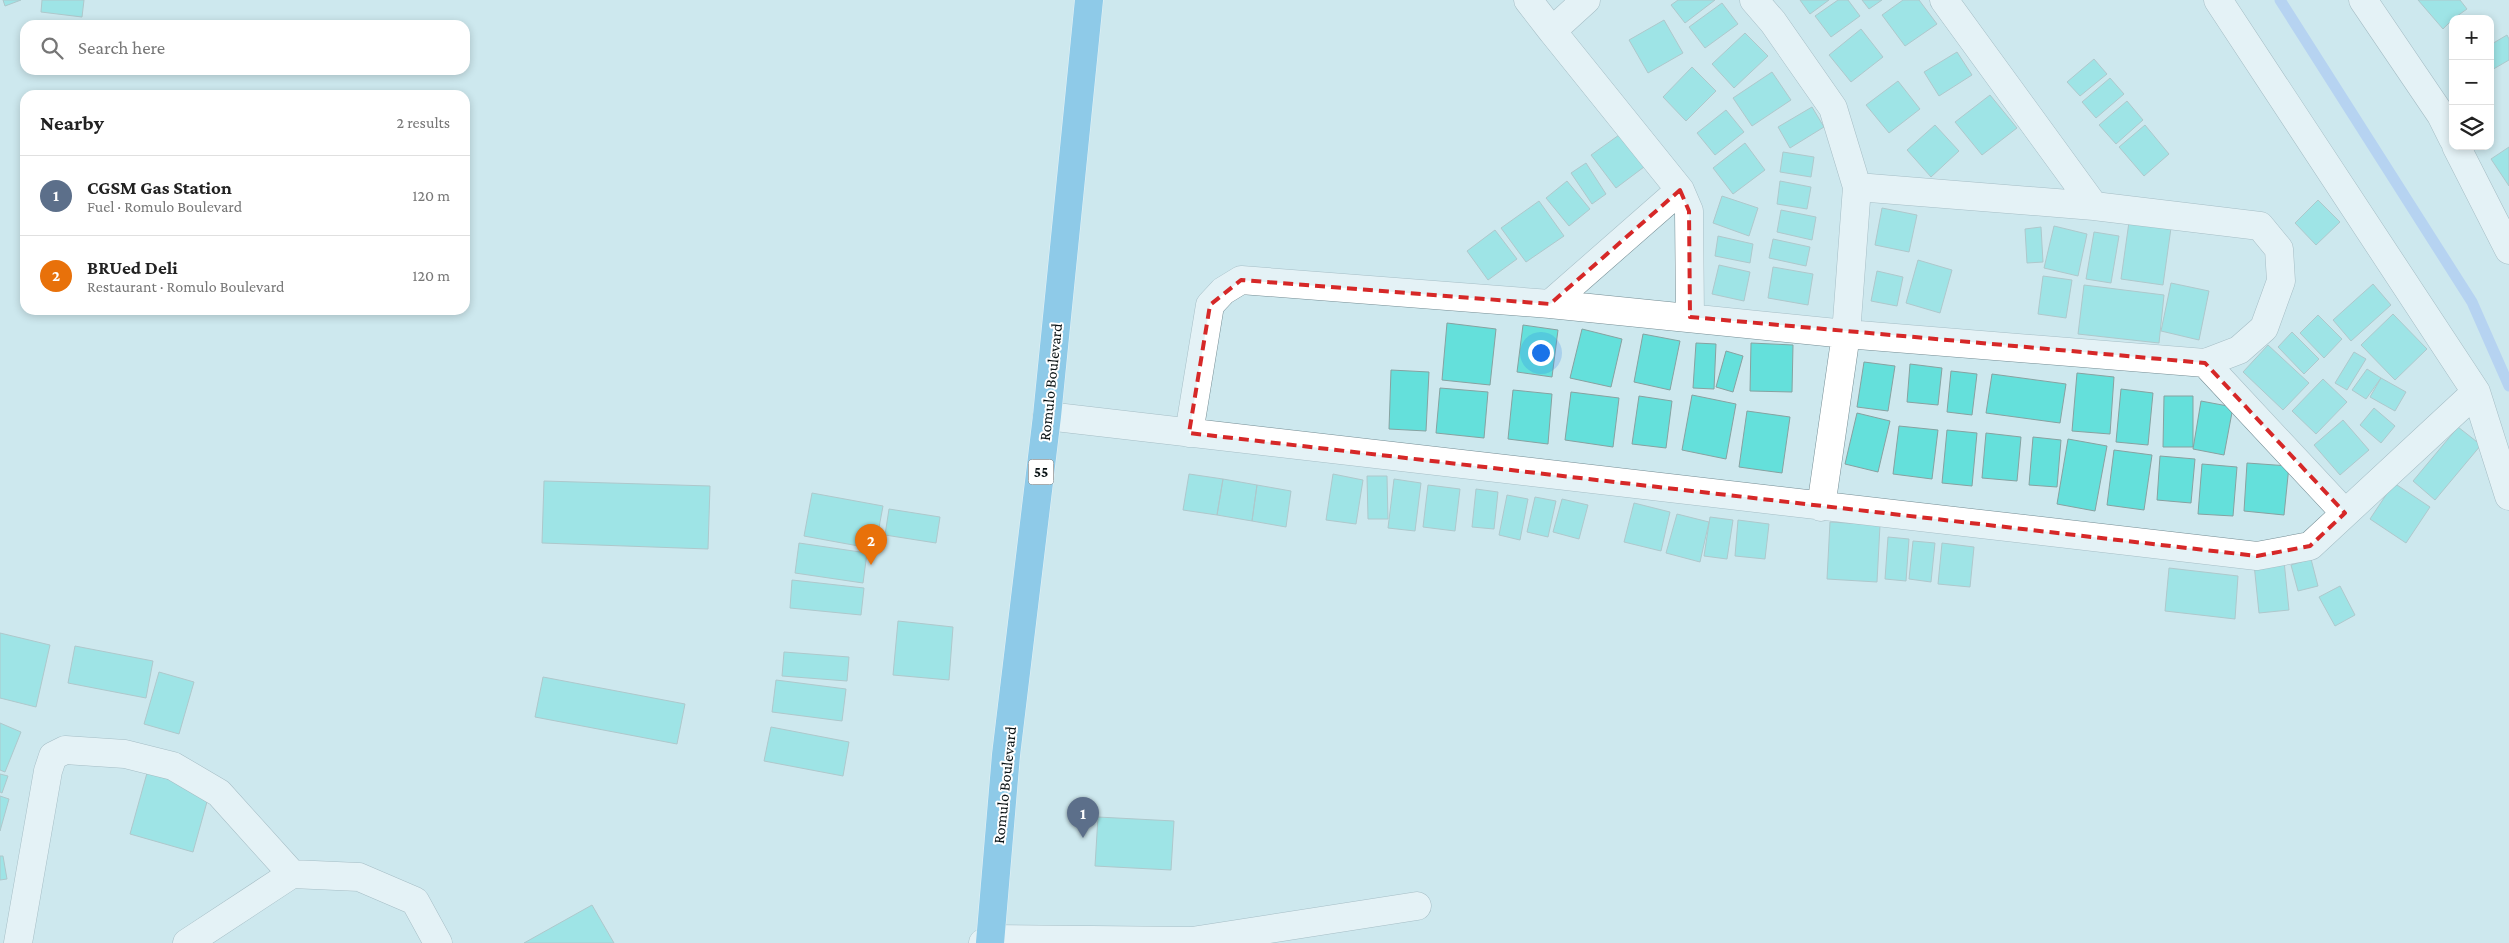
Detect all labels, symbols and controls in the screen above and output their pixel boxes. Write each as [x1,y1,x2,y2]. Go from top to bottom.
map controls [2449,15,2494,150]
button: + [2449,15,2494,60]
search box [20,20,470,75]
icon: search [38,34,66,62]
text: Search here [78,37,165,58]
button: − [2449,60,2494,105]
button: layers [2449,105,2494,150]
text: Nearby [40,111,104,135]
text: 2 results [397,114,450,131]
text: CGSM Gas Station [87,177,232,198]
text: 1 [53,187,59,204]
text: 120 m [412,187,450,204]
text: Fuel · Romulo Boulevard [87,198,242,215]
text: BRUed Deli [87,257,178,278]
text: 2 [52,267,60,284]
text: 120 m [412,267,450,284]
text: Restaurant · Romulo Boulevard [87,278,285,295]
street label: Romulo Boulevard [1036,322,1065,442]
your location [1528,340,1554,366]
road number: 55 [1028,460,1054,484]
pin: 2 [855,524,887,565]
street label: Romulo Boulevard [990,725,1019,845]
pin: 1 [1067,797,1099,838]

